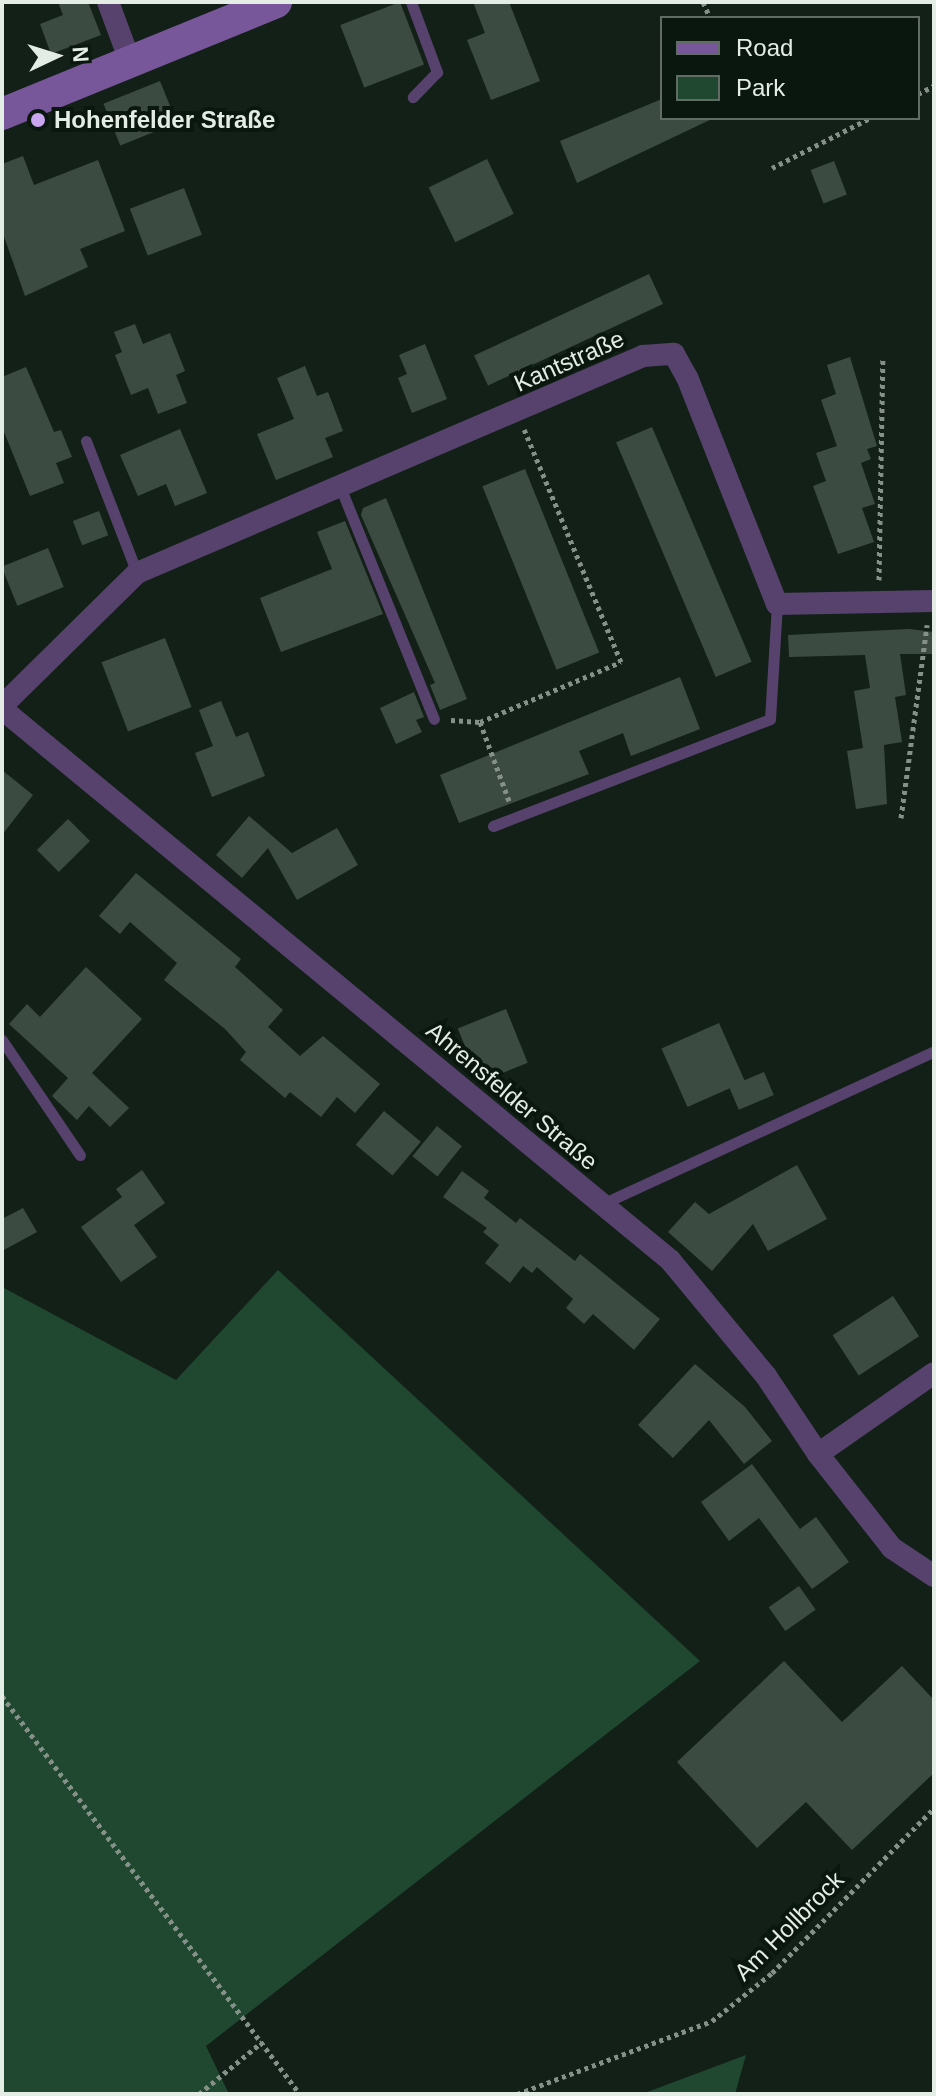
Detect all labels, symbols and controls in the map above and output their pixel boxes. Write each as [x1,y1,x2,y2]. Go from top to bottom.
north arrow [16,16,96,96]
legend [660,16,920,120]
text: Road [736,34,793,61]
text: N [67,45,93,63]
text: Park [736,74,785,101]
place label: Hohenfelder Straße [54,106,275,134]
marker: Hohenfelder Straße [29,111,47,129]
street label: Kantstraße [510,324,628,398]
street label: Ahrensfelder Straße [420,1016,604,1176]
street label: Am Hollbrock [728,1865,850,1987]

